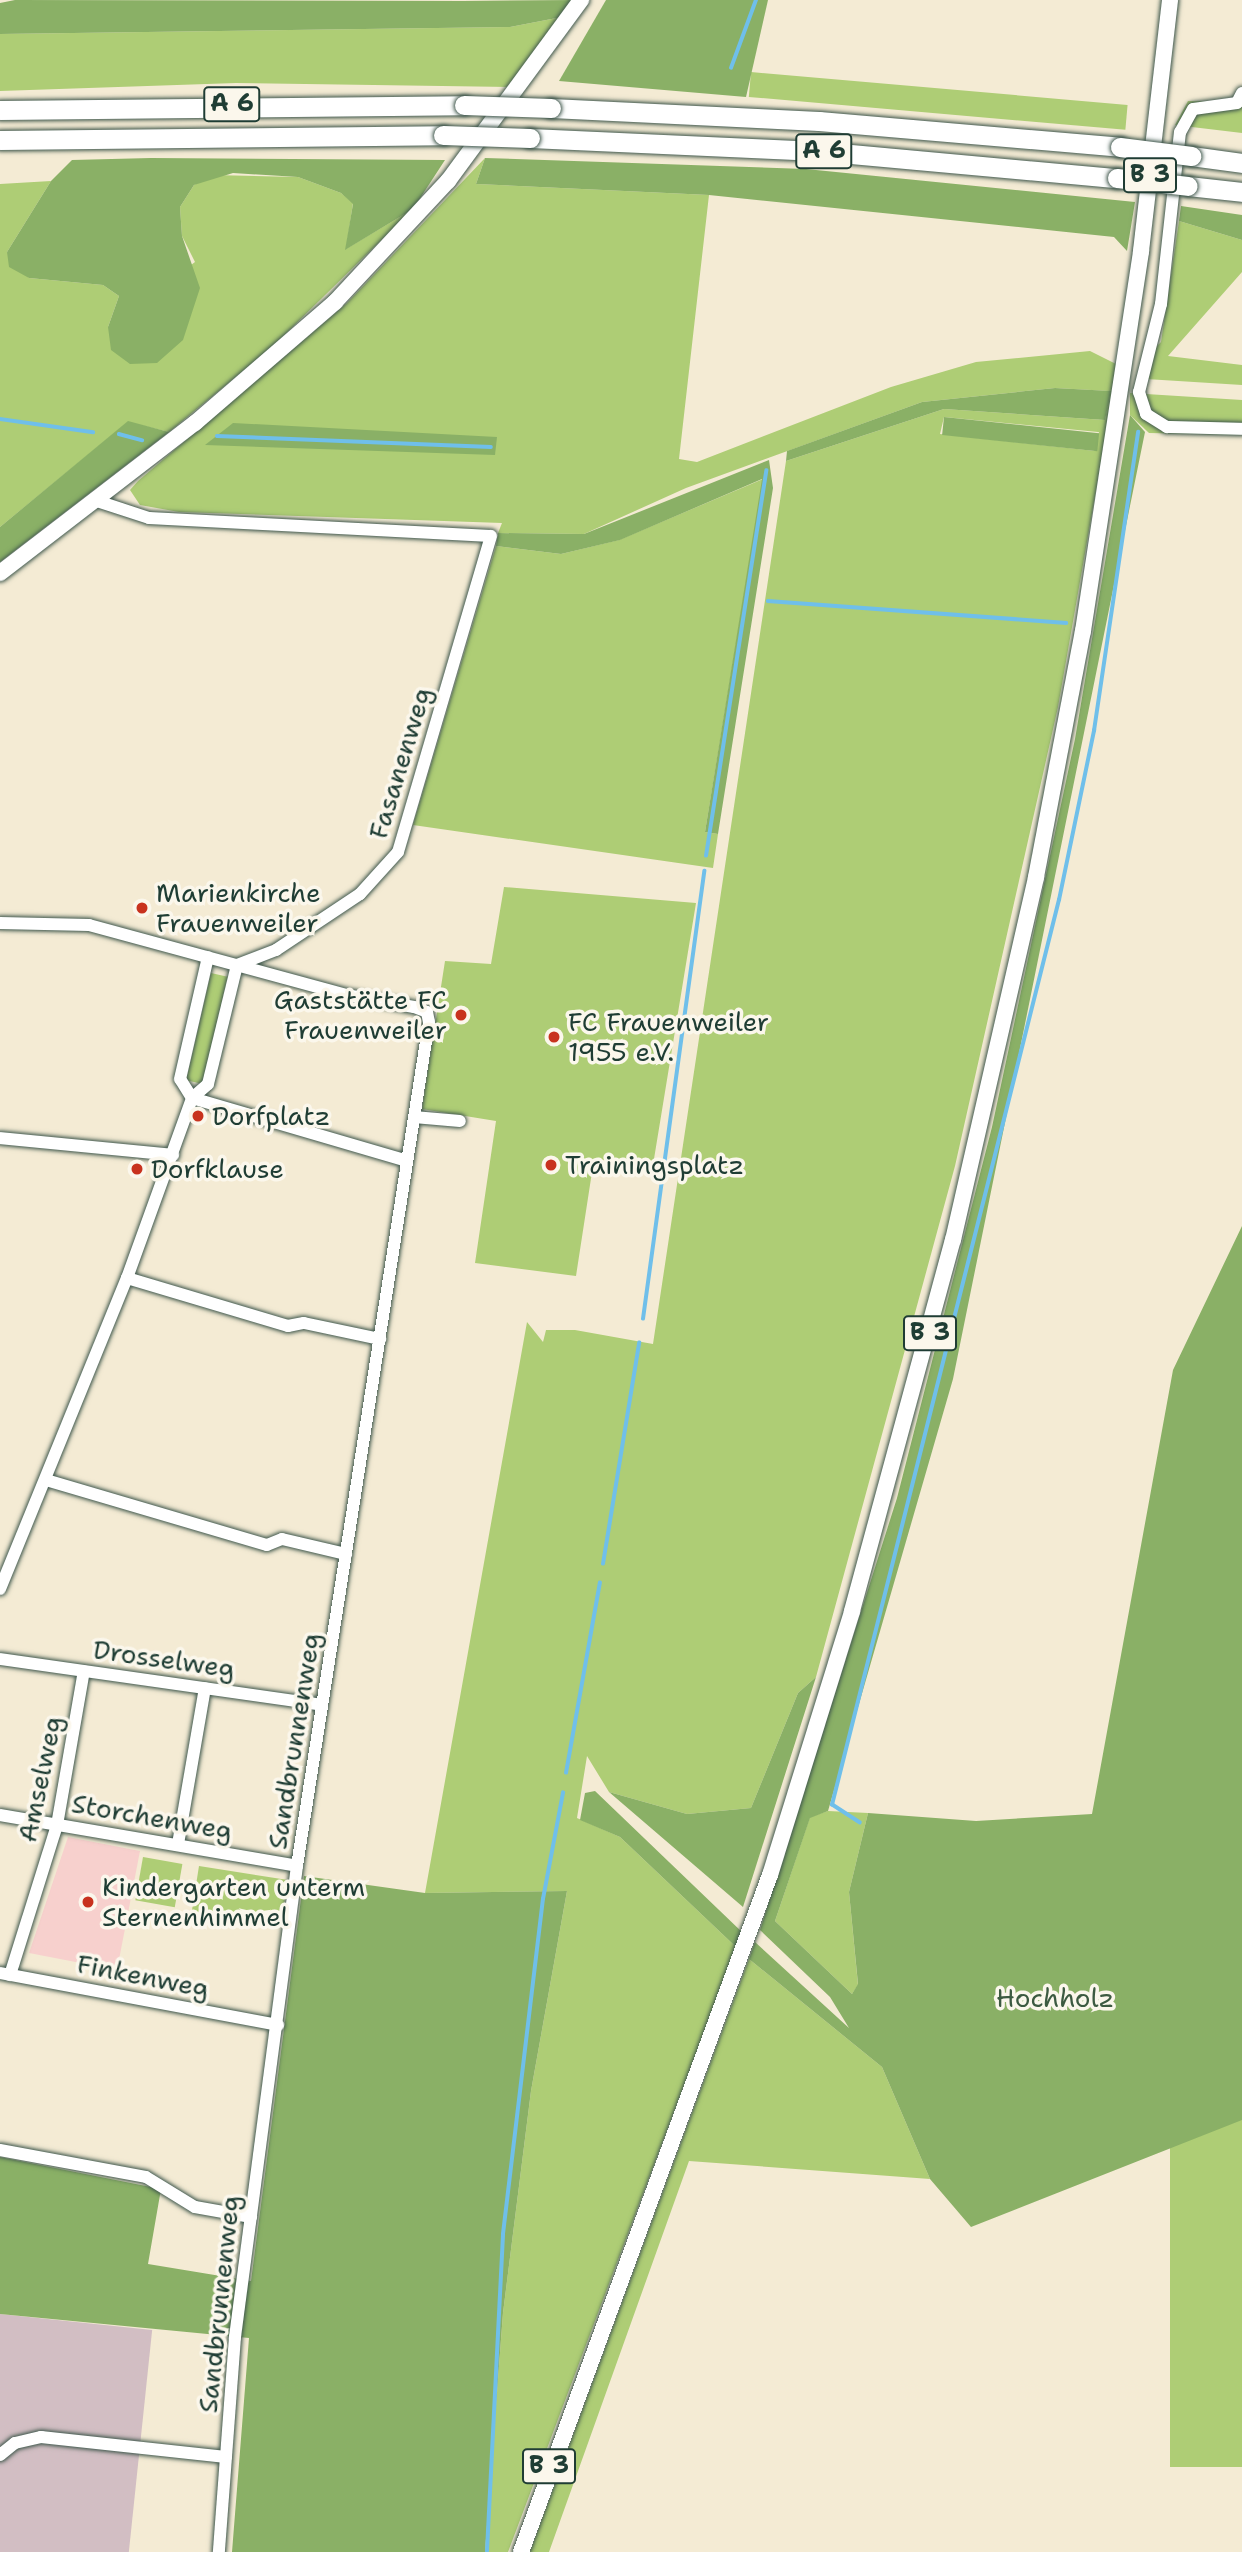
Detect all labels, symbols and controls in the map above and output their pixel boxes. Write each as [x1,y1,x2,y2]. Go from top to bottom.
road number: A 6 [202,84,262,124]
road number: A 6 [794,131,854,172]
road number: B 3 [1122,154,1178,196]
street label: Fasanenweg [362,684,438,842]
place label: Marienkirche Frauenweiler [156,877,321,938]
marker: Marienkirche Frauenweiler [134,900,150,916]
place label: Gaststätte FC Frauenweiler [274,984,447,1046]
place label: FC Frauenweiler 1955 e.V. [568,1006,769,1068]
marker: Gaststätte FC Frauenweiler [453,1007,469,1023]
marker: FC Frauenweiler 1955 e.V. [546,1029,562,1045]
place label: Dorfplatz [212,1100,330,1132]
marker: Dorfplatz [190,1108,206,1124]
place label: Trainingsplatz [565,1149,744,1181]
place label: Dorfklause [151,1153,284,1185]
marker: Trainingsplatz [543,1157,559,1173]
marker: Dorfklause [129,1161,145,1177]
road number: B 3 [902,1312,958,1353]
street label: Sandbrunnenweg [261,1631,327,1851]
street label: Drosselweg [91,1634,237,1684]
street label: Amselweg [11,1713,69,1845]
street label: Storchenweg [69,1788,235,1846]
place label: Kindergarten unterm Sternenhimmel [102,1871,365,1932]
marker: Kindergarten unterm Sternenhimmel [80,1894,96,1910]
street label: Finkenweg [74,1948,212,2004]
park label: Hochholz [996,1982,1114,2014]
street label: Sandbrunnenweg [192,2194,246,2414]
road number: B 3 [521,2446,577,2486]

